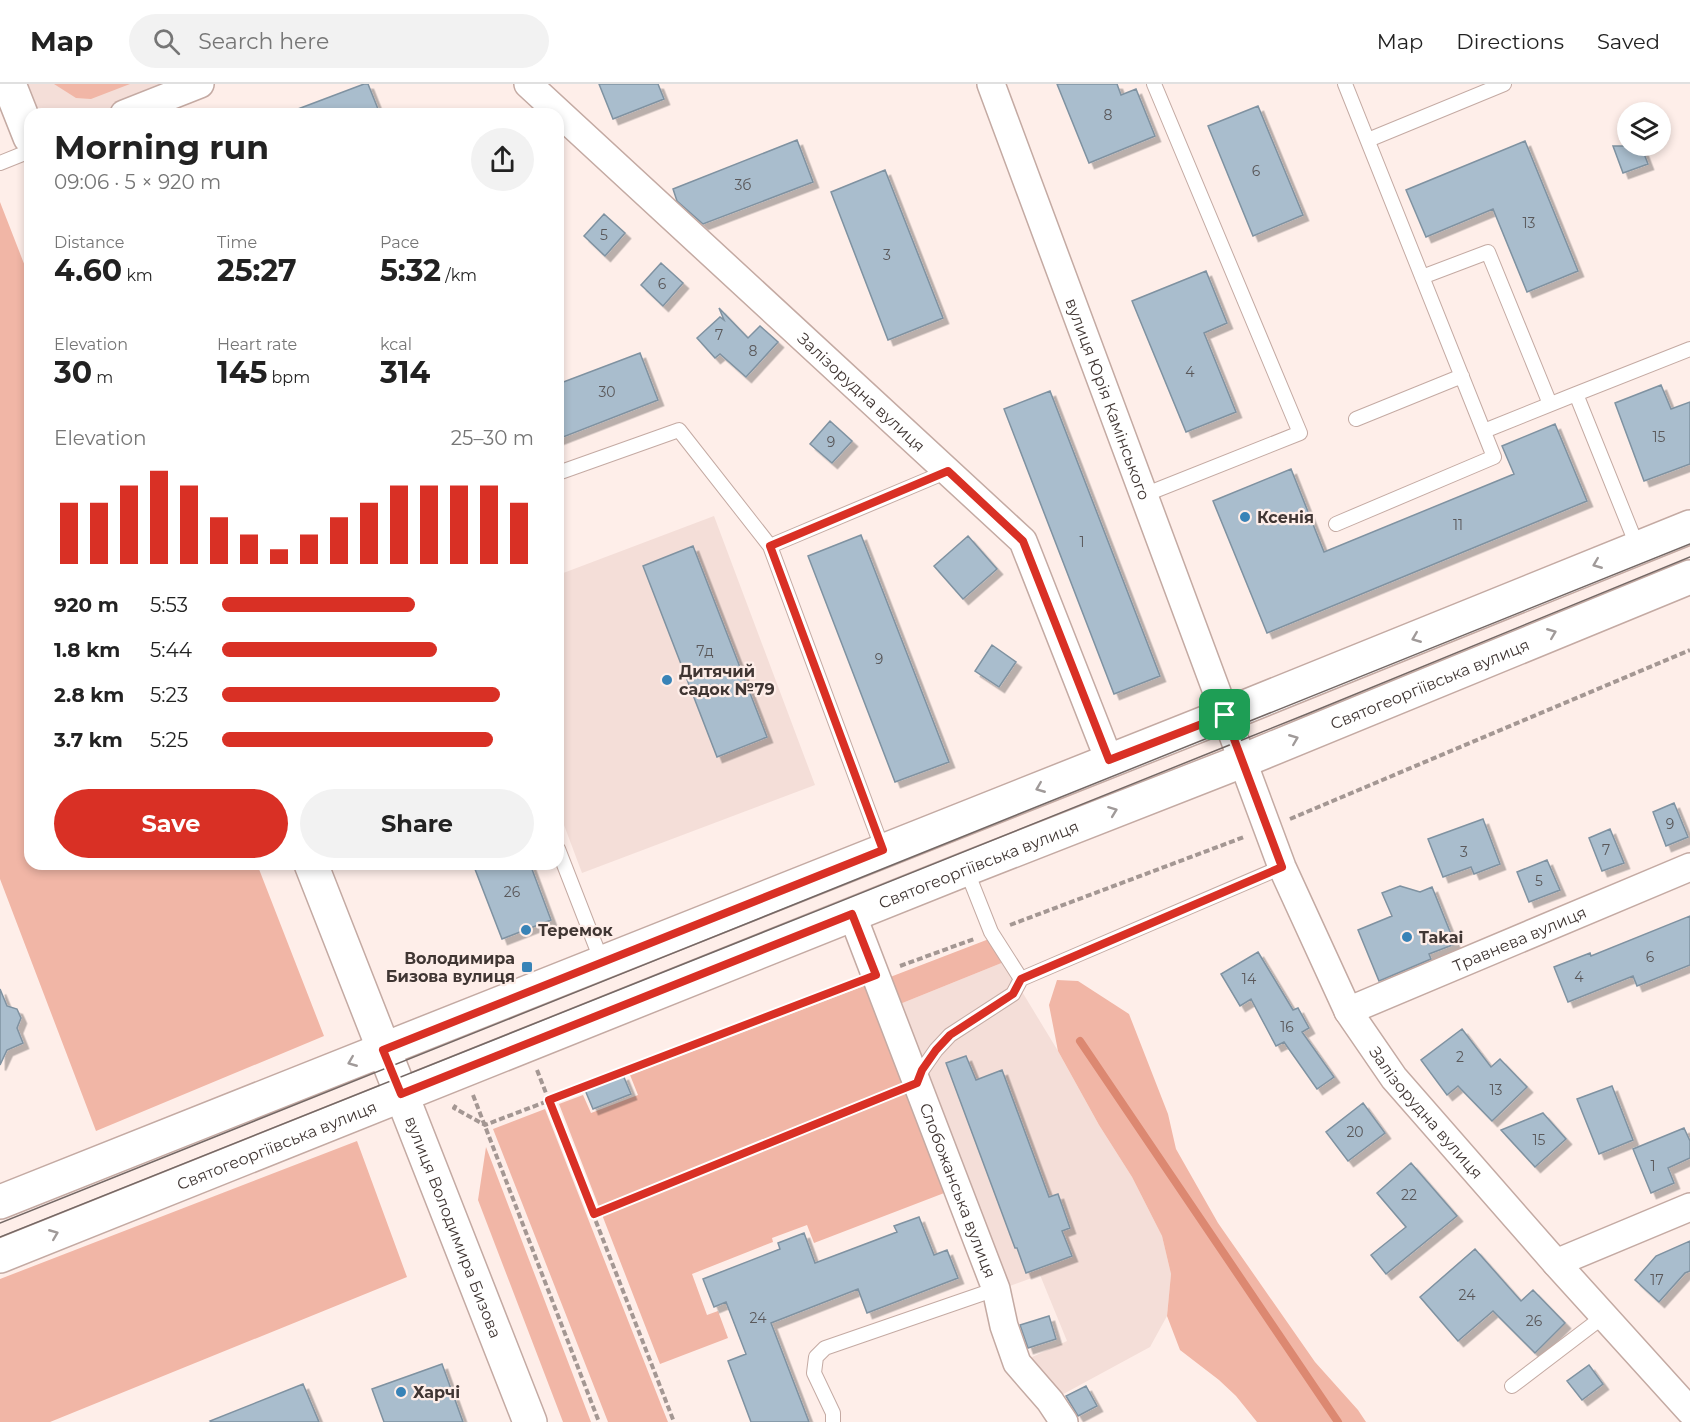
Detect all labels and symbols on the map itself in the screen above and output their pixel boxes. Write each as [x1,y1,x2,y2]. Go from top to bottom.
house number: 8 [1104,106,1113,124]
house number: 6 [1252,162,1261,180]
house number: 3б [734,176,752,194]
house number: 13 [1523,214,1536,232]
house number: 5 [600,226,608,244]
house number: 3 [883,246,891,264]
house number: 6 [658,275,667,293]
street label: вулиця Юрія Камінського [1061,296,1154,503]
house number: 7 [715,326,723,344]
street label: Залізорудна вулиця [794,329,929,456]
house number: 8 [749,342,758,360]
house number: 4 [1185,363,1195,381]
house number: 30 [598,383,616,401]
house number: 15 [1653,428,1666,446]
house number: 9 [827,433,835,451]
place label: Ксенія [1257,508,1314,527]
marker: Ксенія [1238,510,1252,524]
house number: 11 [1453,516,1463,534]
house number: 1 [1079,533,1085,551]
one-way arrow [1592,557,1603,569]
one-way arrow [1546,628,1557,640]
one-way arrow [1411,631,1422,643]
street label: Святогеоргіївська вулиця [1328,635,1532,734]
house number: 7д [696,642,714,660]
house number: 9 [875,650,883,668]
place label: Дитячий садок №79 [679,662,775,699]
marker: Дитячий садок №79 [660,673,674,687]
pin [1199,689,1250,740]
one-way arrow [1288,734,1299,746]
one-way arrow [1035,781,1046,793]
one-way arrow [1107,806,1118,818]
house number: 9 [1666,815,1674,833]
street label: Святогеоргіївська вулиця [876,817,1081,913]
house number: 7 [1602,841,1610,859]
house number: 3 [1460,843,1468,861]
house number: 5 [1535,872,1543,890]
house number: 26 [504,883,521,901]
street label: Травнева вулиця [1450,903,1589,976]
place label: Теремок [538,921,613,940]
marker: Теремок [519,923,533,937]
place label: Takai [1419,928,1463,947]
marker: Takai [1400,930,1414,944]
house number: 6 [1646,948,1655,966]
place label: Володимира Бизова вулиця [386,949,515,986]
marker: Володимира Бизова вулиця [520,960,534,974]
house number: 4 [1574,968,1584,986]
house number: 14 [1242,970,1257,988]
house number: 16 [1280,1018,1294,1036]
street label: Залізорудна вулиця [1365,1043,1487,1183]
house number: 2 [1456,1048,1464,1066]
one-way arrow [347,1055,358,1067]
house number: 13 [1490,1081,1503,1099]
street label: Святогеоргіївська вулиця [174,1097,379,1194]
street label: Слобожанська вулиця [915,1100,1000,1281]
street label: вулиця Володимира Бизова [401,1114,505,1341]
house number: 20 [1346,1123,1364,1141]
house number: 15 [1533,1131,1546,1149]
house number: 1 [1650,1157,1656,1175]
house number: 22 [1401,1186,1417,1204]
one-way arrow [48,1229,59,1241]
house number: 17 [1650,1271,1664,1289]
house number: 24 [1459,1286,1476,1304]
house number: 24 [750,1309,767,1327]
house number: 26 [1526,1312,1543,1330]
place label: Харчі [413,1383,460,1402]
marker: Харчі [394,1385,408,1399]

